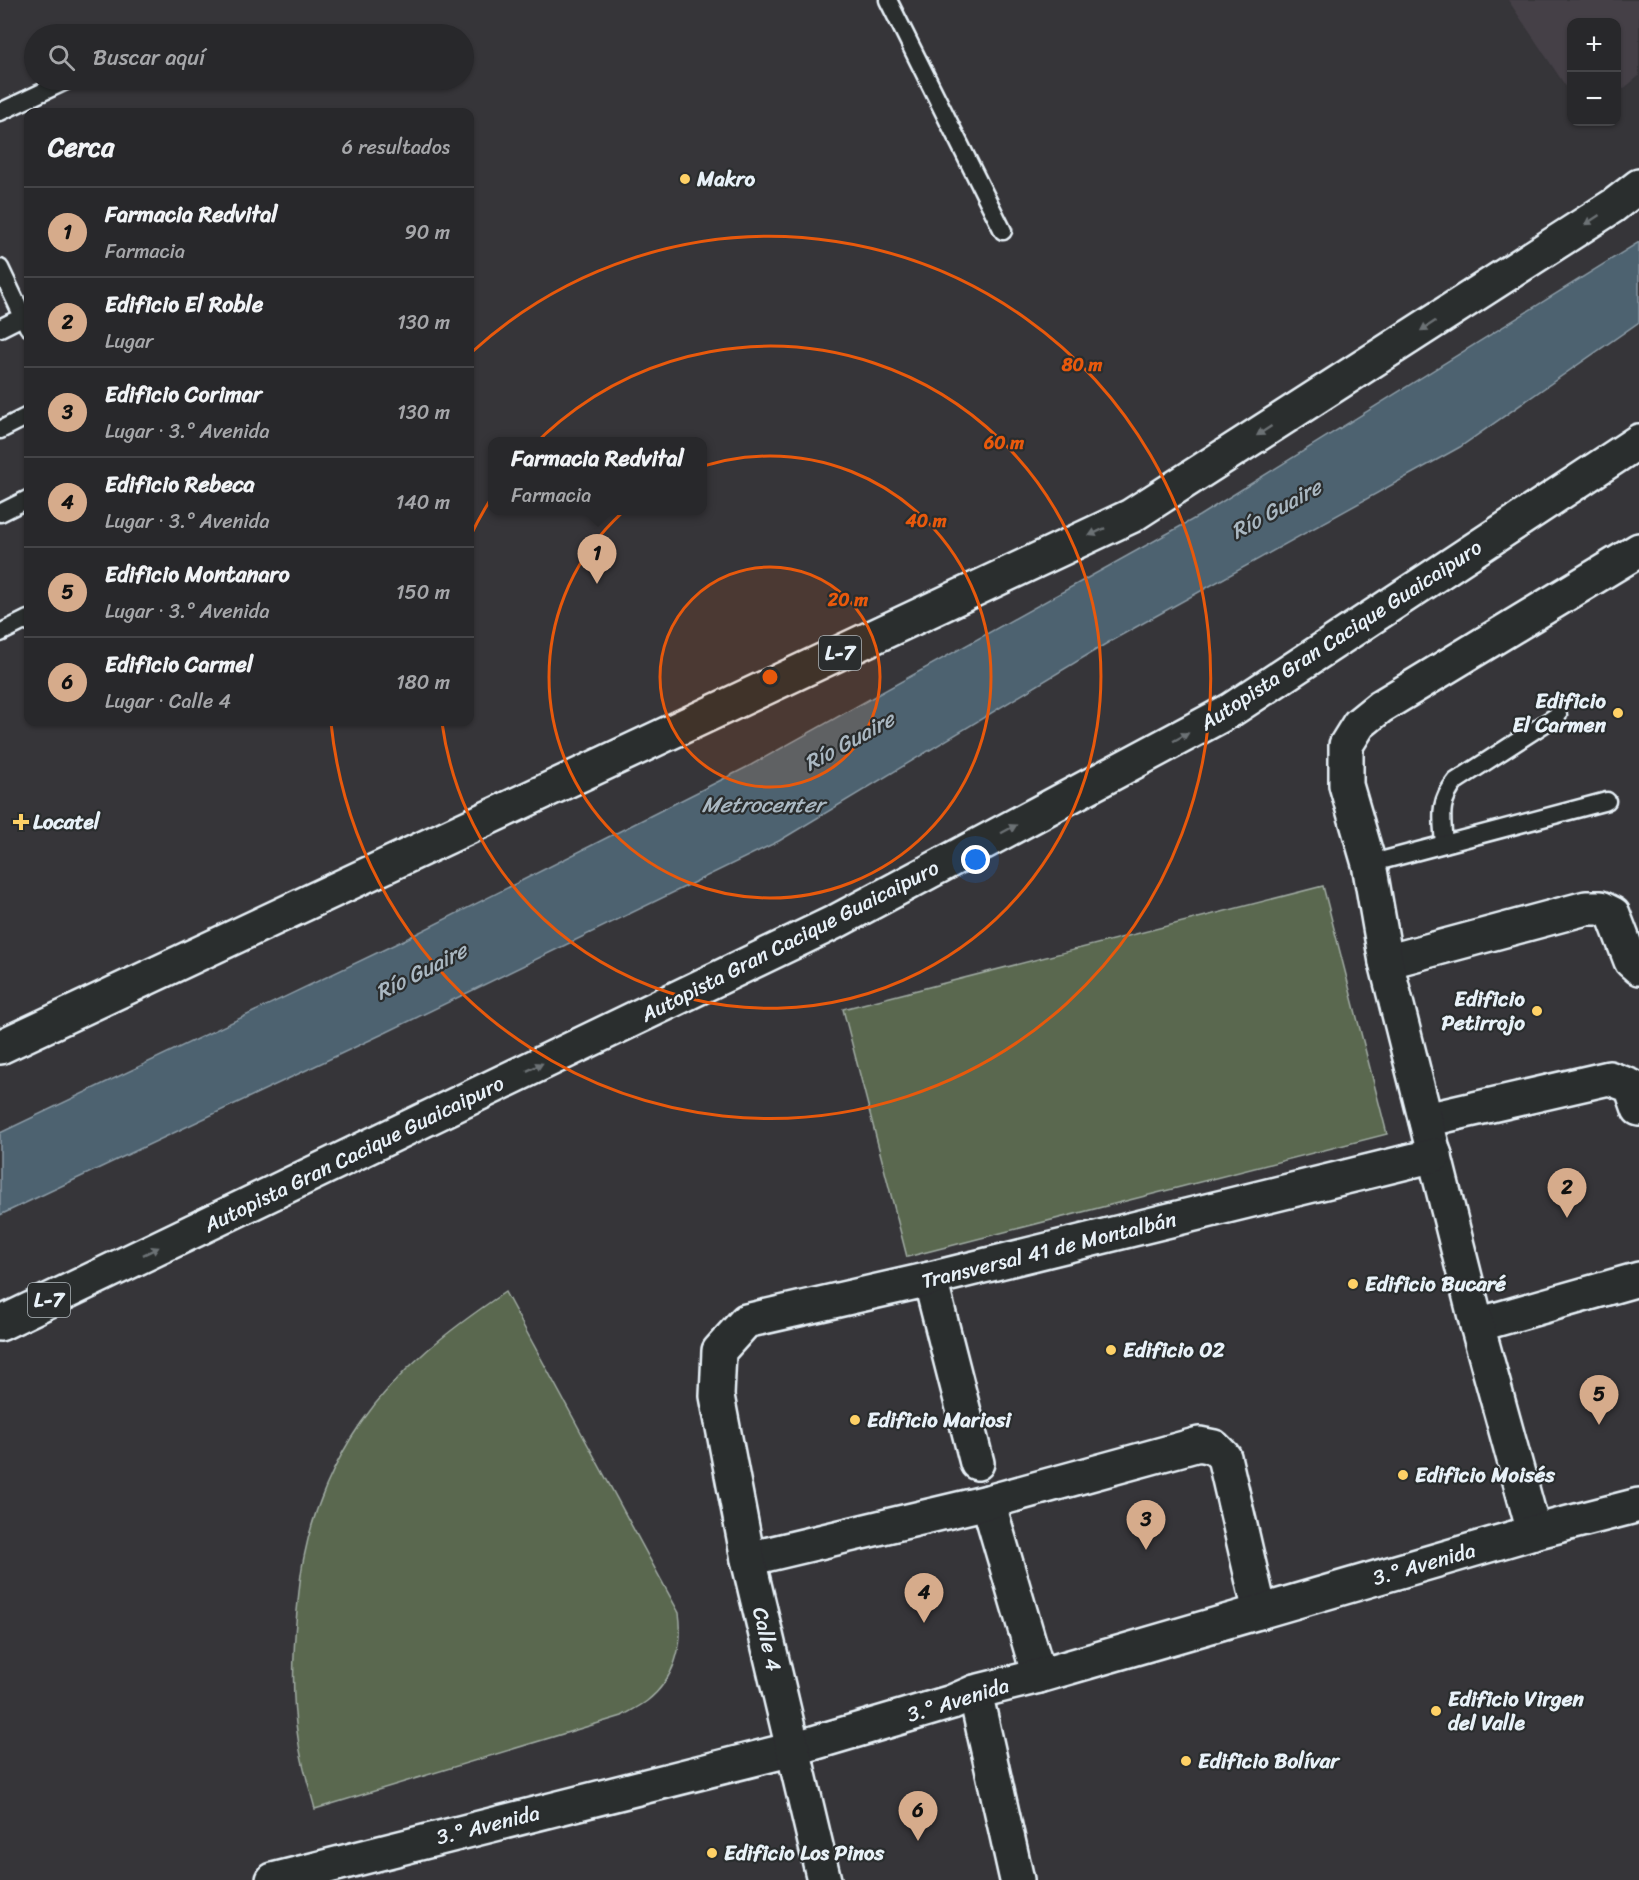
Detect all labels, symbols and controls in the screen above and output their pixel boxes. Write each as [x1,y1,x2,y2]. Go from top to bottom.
map controls [1567,18,1621,126]
button: + [1567,18,1621,72]
search box [24,24,474,90]
text: Buscar aquí [93,38,205,77]
icon: search [45,41,78,74]
button: − [1567,72,1621,126]
text: Cerca [48,124,114,170]
text: 6 resultados [342,130,450,165]
place label: Makro [696,160,755,198]
marker: Makro [678,172,692,186]
text: Farmacia Redvital [105,195,278,234]
text: 1 [63,215,72,250]
text: 90 m [405,215,450,250]
one-way arrow [1584,215,1600,226]
text: Farmacia [105,234,185,269]
text: Edificio El Roble [105,285,263,324]
text: 2 [62,305,73,340]
text: 130 m [397,305,450,340]
one-way arrow [1420,320,1436,331]
text: Lugar [105,324,153,359]
text: 80 m [1061,349,1103,381]
text: Edificio Corimar [105,375,262,414]
text: 3 [62,395,73,430]
text: 130 m [397,395,450,430]
text: Lugar · 3.° Avenida [105,414,269,449]
one-way arrow [1256,425,1272,437]
text: 60 m [983,427,1024,459]
popup [488,437,707,515]
text: Farmacia Redvital [511,439,684,478]
text: Edificio Rebeca [105,465,255,504]
water label: Río Guaire [1223,467,1331,550]
text: Farmacia [511,478,591,513]
text: 4 [61,485,74,520]
text: 140 m [396,485,450,520]
text: Lugar · 3.° Avenida [105,504,269,539]
text: 40 m [904,505,947,537]
one-way arrow [1089,527,1106,536]
street label: Autopista Gran Cacique Guaicaipuro [1191,529,1490,742]
pin: 1 [578,534,616,584]
text: Edificio Montanaro [105,555,290,594]
text: 5 [61,575,74,610]
text: 150 m [396,575,450,610]
text: 20 m [827,584,868,616]
text: Lugar · 3.° Avenida [105,594,269,629]
road number: L-7 [819,636,861,670]
text: Edificio Carmel [105,645,253,684]
text: 6 [62,665,73,700]
text: 180 m [396,665,450,700]
centre of rings [760,667,780,687]
place label: Edificio El Carmen [1512,682,1607,744]
text: Lugar · Calle 4 [105,684,231,719]
water label: Río Guaire [796,699,904,782]
marker: Edificio El Carmen [1611,706,1625,720]
one-way arrow [1173,732,1190,742]
water label: Metrocenter [702,785,828,824]
place label: Locatel [33,803,101,841]
marker: Locatel [14,815,28,829]
one-way arrow [1001,824,1018,834]
your location [961,845,990,874]
street label: Autopista Gran Cacique Guaicaipuro [633,849,946,1033]
water label: Río Guaire [368,930,476,1011]
place label: Edificio Petirrojo [1441,980,1526,1042]
marker: Edificio Petirrojo [1530,1004,1544,1018]
one-way arrow [526,1062,543,1071]
street label: Autopista Gran Cacique Guaicaipuro [196,1064,511,1244]
pin: 2 [1548,1168,1586,1218]
street label: Transversal 41 de Montalbán [918,1200,1180,1300]
one-way arrow [142,1247,159,1256]
place label: Edificio Bucaré [1365,1265,1506,1303]
marker: Edificio Bucaré [1346,1277,1360,1291]
road number: L-7 [28,1283,70,1317]
place label: Edificio 02 [1123,1331,1225,1369]
marker: Edificio 02 [1104,1343,1118,1357]
pin: 5 [1580,1376,1618,1425]
place label: Edificio Mariosi [867,1401,1012,1439]
marker: Edificio Mariosi [848,1413,862,1427]
place label: Edificio Moisés [1415,1456,1555,1494]
marker: Edificio Moisés [1396,1468,1410,1482]
pin: 3 [1126,1500,1166,1550]
street label: 3.° Avenida [1368,1531,1480,1597]
pin: 4 [904,1574,944,1623]
street label: Calle 4 [741,1603,793,1675]
street label: 3.° Avenida [902,1666,1014,1734]
place label: Edificio Virgen del Valle [1448,1680,1584,1742]
marker: Edificio Virgen del Valle [1429,1704,1443,1718]
place label: Edificio Bolívar [1198,1742,1341,1780]
marker: Edificio Bolívar [1179,1754,1193,1768]
pin: 6 [898,1792,938,1841]
street label: 3.° Avenida [432,1794,544,1856]
place label: Edificio Los Pinos [724,1834,884,1872]
marker: Edificio Los Pinos [705,1846,719,1860]

